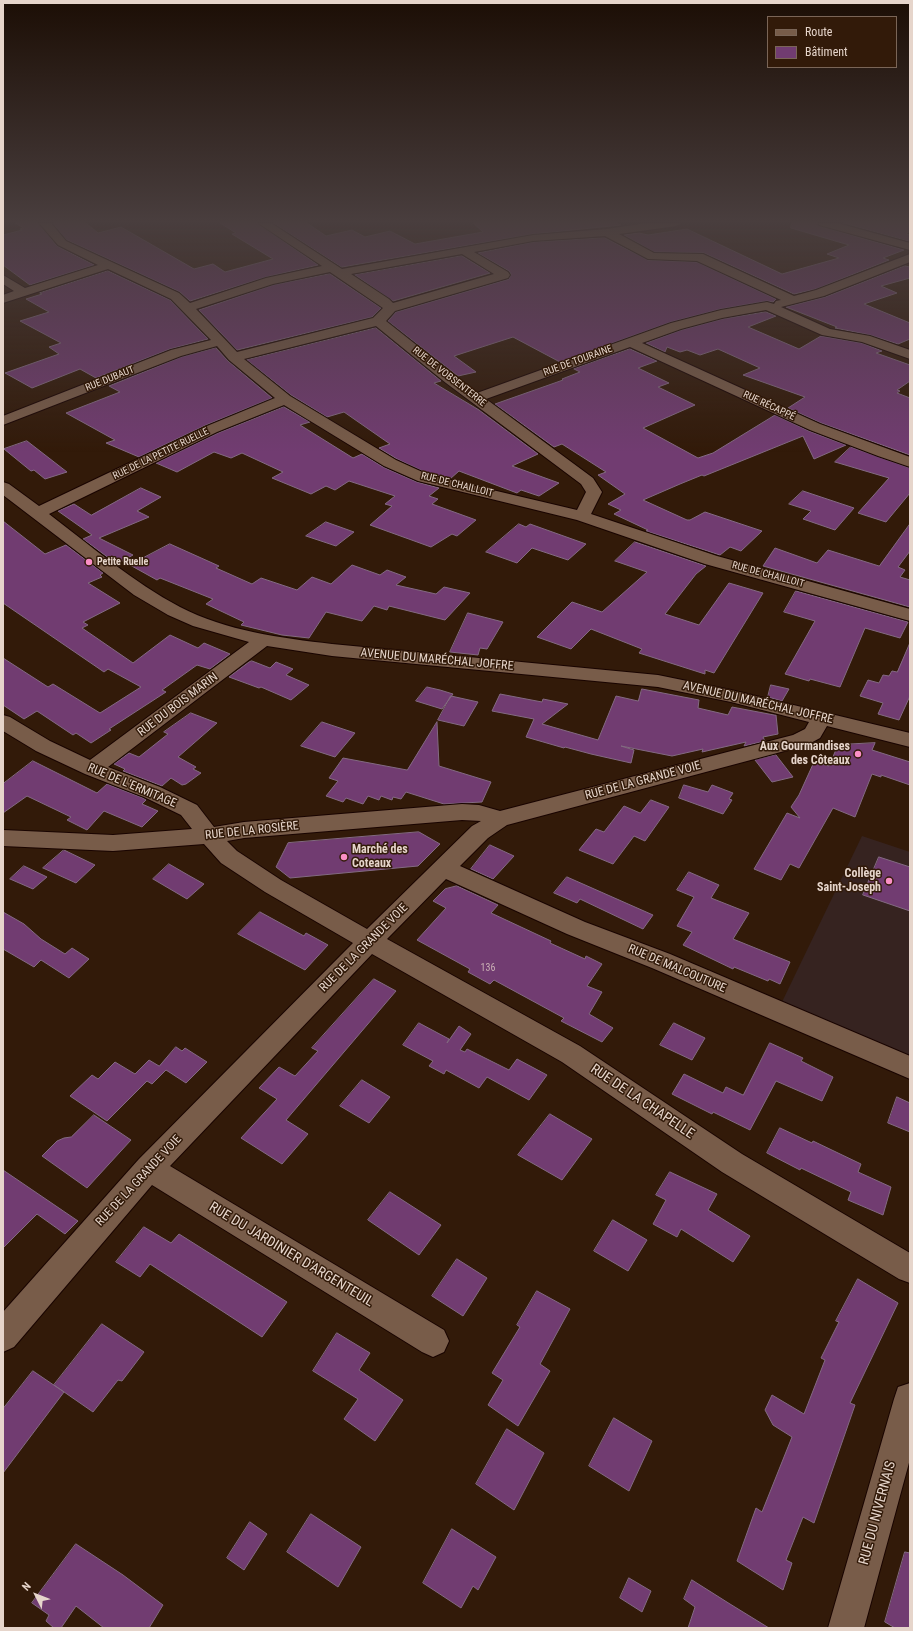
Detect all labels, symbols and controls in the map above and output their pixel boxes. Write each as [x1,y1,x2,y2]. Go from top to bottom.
legend [767,16,897,68]
text: Route [805,25,832,39]
text: Bâtiment [805,45,848,59]
street label: RUE DE TOURAINE [542,343,614,379]
street label: RUE DE VOBSENTERRE [410,345,488,409]
street label: RUE DUBAUT [84,364,136,394]
street label: RUE RÉCAPPÉ [741,389,797,423]
street label: RUE DE LA PETITE RUELLE [111,426,211,482]
street label: RUE DE CHAILLOIT [420,470,494,500]
place label: Petite Ruelle [97,556,148,568]
marker: Petite Ruelle [84,557,94,567]
street label: RUE DE CHAILLOIT [731,560,805,590]
street label: AVENUE DU MARÉCHAL JOFFRE [360,646,514,674]
street label: RUE DU BOIS MARIN [135,670,221,740]
street label: AVENUE DU MARÉCHAL JOFFRE [682,679,834,727]
place label: Aux Gourmandises des Côteaux [760,740,850,768]
marker: Aux Gourmandises des Côteaux [853,749,863,759]
street label: RUE DE LA GRANDE VOIE [584,759,702,803]
street label: RUE DE L'ERMITAGE [85,761,179,811]
street label: RUE DE LA ROSIÈRE [205,819,299,843]
place label: Marché des Coteaux [352,843,408,871]
marker: Marché des Coteaux [339,852,349,862]
place label: Collège Saint-Joseph [817,867,881,895]
marker: Collège Saint-Joseph [884,876,894,886]
street label: RUE DE LA GRANDE VOIE [317,901,411,995]
street label: RUE DE MALCOUTURE [626,942,728,996]
house number: 136 [481,962,495,974]
street label: RUE DE LA CHAPELLE [587,1061,697,1143]
street label: RUE DE LA GRANDE VOIE [93,1133,185,1229]
street label: RUE DU JARDINIER D'ARGENTEUIL [206,1199,376,1311]
street label: RUE DU NIVERNAIS [856,1459,900,1567]
north arrow [16,1575,56,1615]
text: N [20,1580,34,1593]

